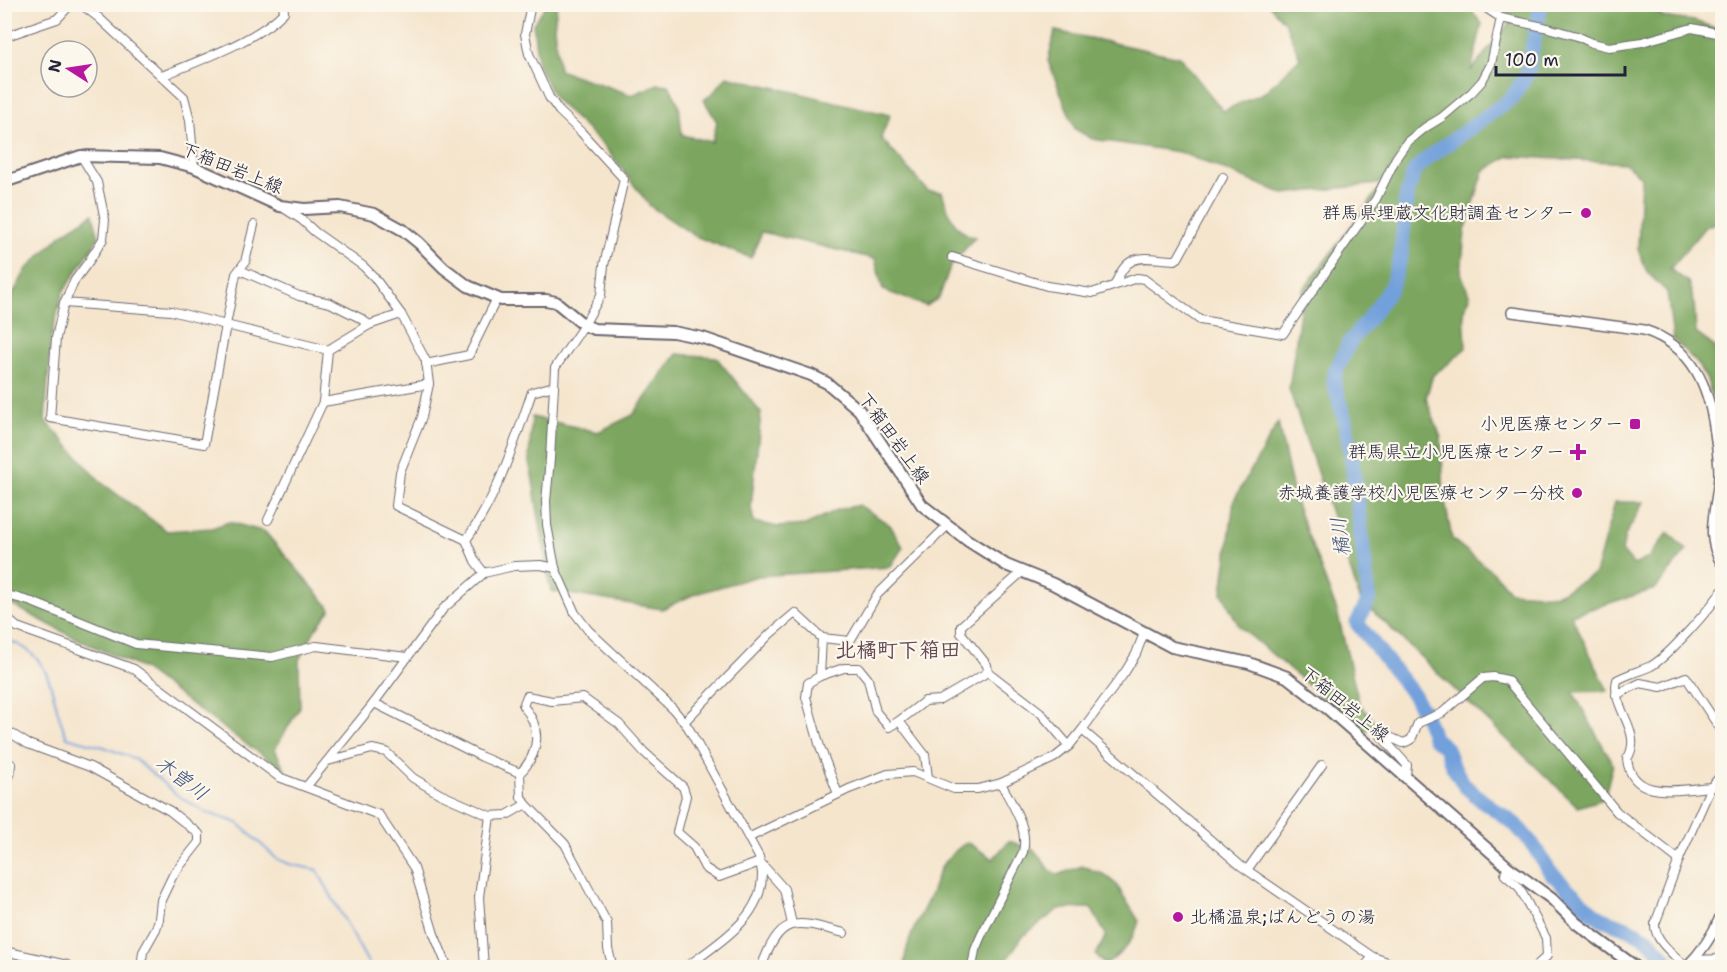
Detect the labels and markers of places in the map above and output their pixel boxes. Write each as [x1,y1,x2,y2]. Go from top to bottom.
place label: 群馬県埋蔵文化財調査センター [1323,201,1574,225]
marker: 群馬県埋蔵文化財調査センター [1579,206,1593,220]
place label: 小児医療センター [1480,412,1623,436]
marker: 小児医療センター [1628,417,1642,431]
place label: 群馬県立小児医療センター [1349,440,1564,464]
marker: 群馬県立小児医療センター [1569,443,1587,461]
place label: 赤城養護学校小児医療センター分校 [1278,481,1565,505]
marker: 赤城養護学校小児医療センター分校 [1570,486,1584,500]
place label: 北橘温泉;ばんどうの湯 [1190,905,1375,929]
marker: 北橘温泉;ばんどうの湯 [1171,910,1185,924]

